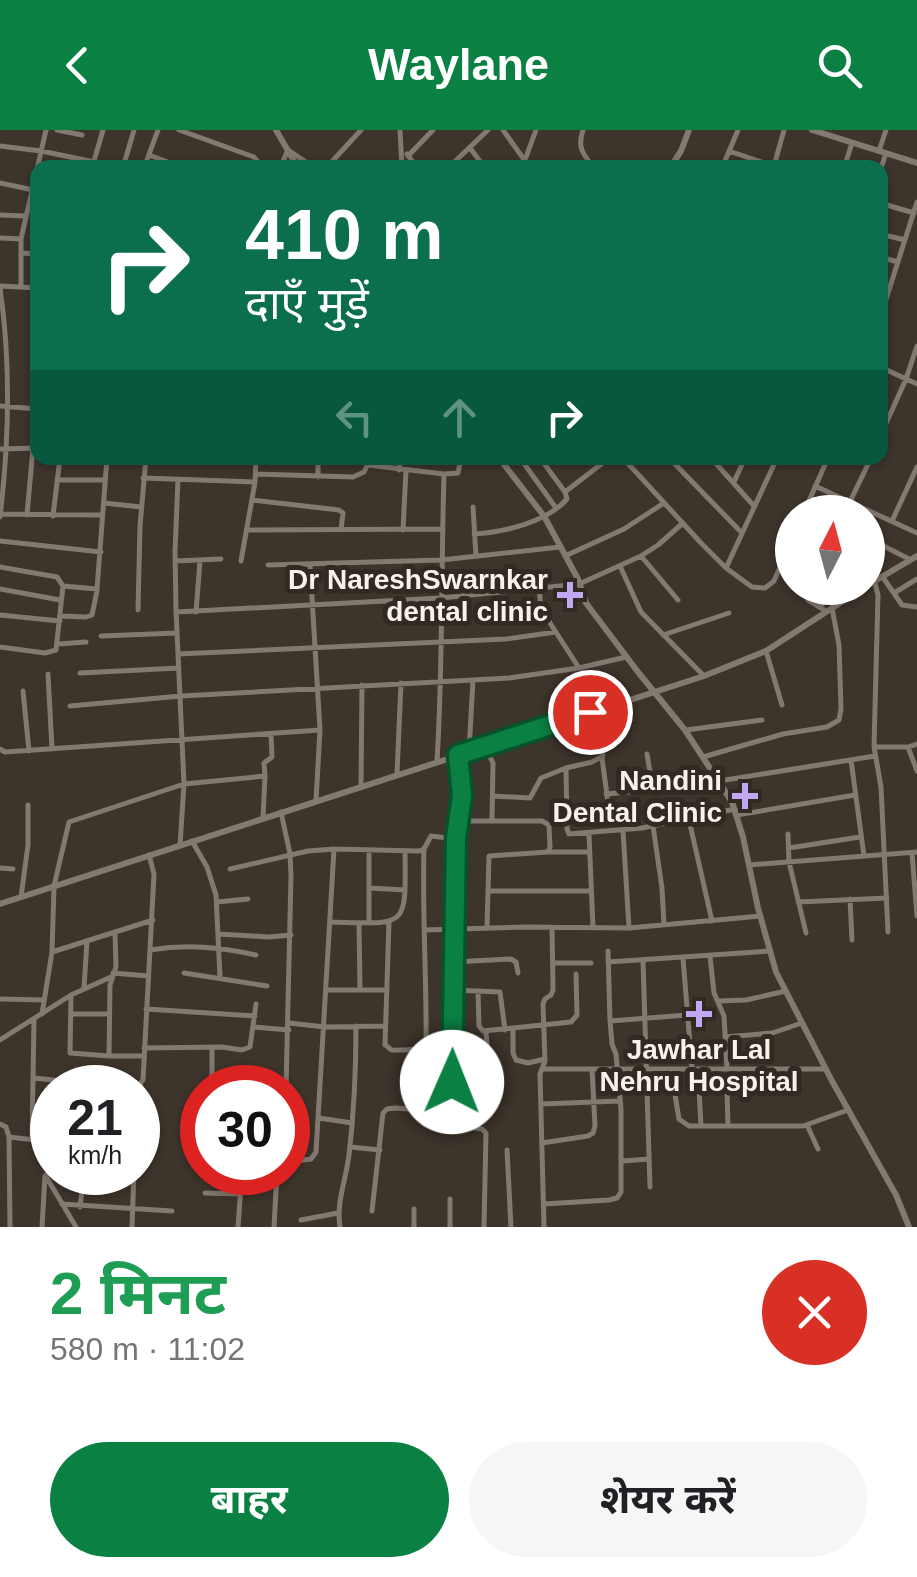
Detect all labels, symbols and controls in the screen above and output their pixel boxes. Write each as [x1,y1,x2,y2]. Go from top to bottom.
icon: back [50,38,105,93]
icon: search [812,38,867,93]
text: Waylane [368,39,549,90]
text: 410 m [245,196,443,274]
icon: right [80,200,210,330]
text: दाएँ मुड़ें [245,278,369,329]
icon: left [327,390,382,445]
icon: ahead [432,390,487,445]
icon: right [537,390,592,445]
north arrow [775,495,885,605]
map controls [775,495,885,605]
place label: Dr NareshSwarnkar dental clinic [288,564,548,627]
marker: Dr NareshSwarnkar dental clinic [557,582,583,608]
pin [548,670,633,755]
icon: arrive [563,685,618,740]
place label: Nandini Dental Clinic [552,765,722,828]
marker: Nandini Dental Clinic [732,783,758,809]
marker: Jawhar Lal Nehru Hospital [686,1001,712,1027]
position arrow [400,1030,504,1134]
place label: Jawhar Lal Nehru Hospital [599,1034,799,1097]
speed limit sign: 30 [180,1065,310,1195]
text: 21 [67,1090,123,1146]
text: km/h [68,1141,122,1169]
text: 2 मिनट [50,1260,226,1327]
button: close [762,1260,867,1365]
text: 580 m · 11:02 [50,1331,245,1367]
button: बाहर [50,1442,449,1557]
button: शेयर करें [469,1442,867,1557]

